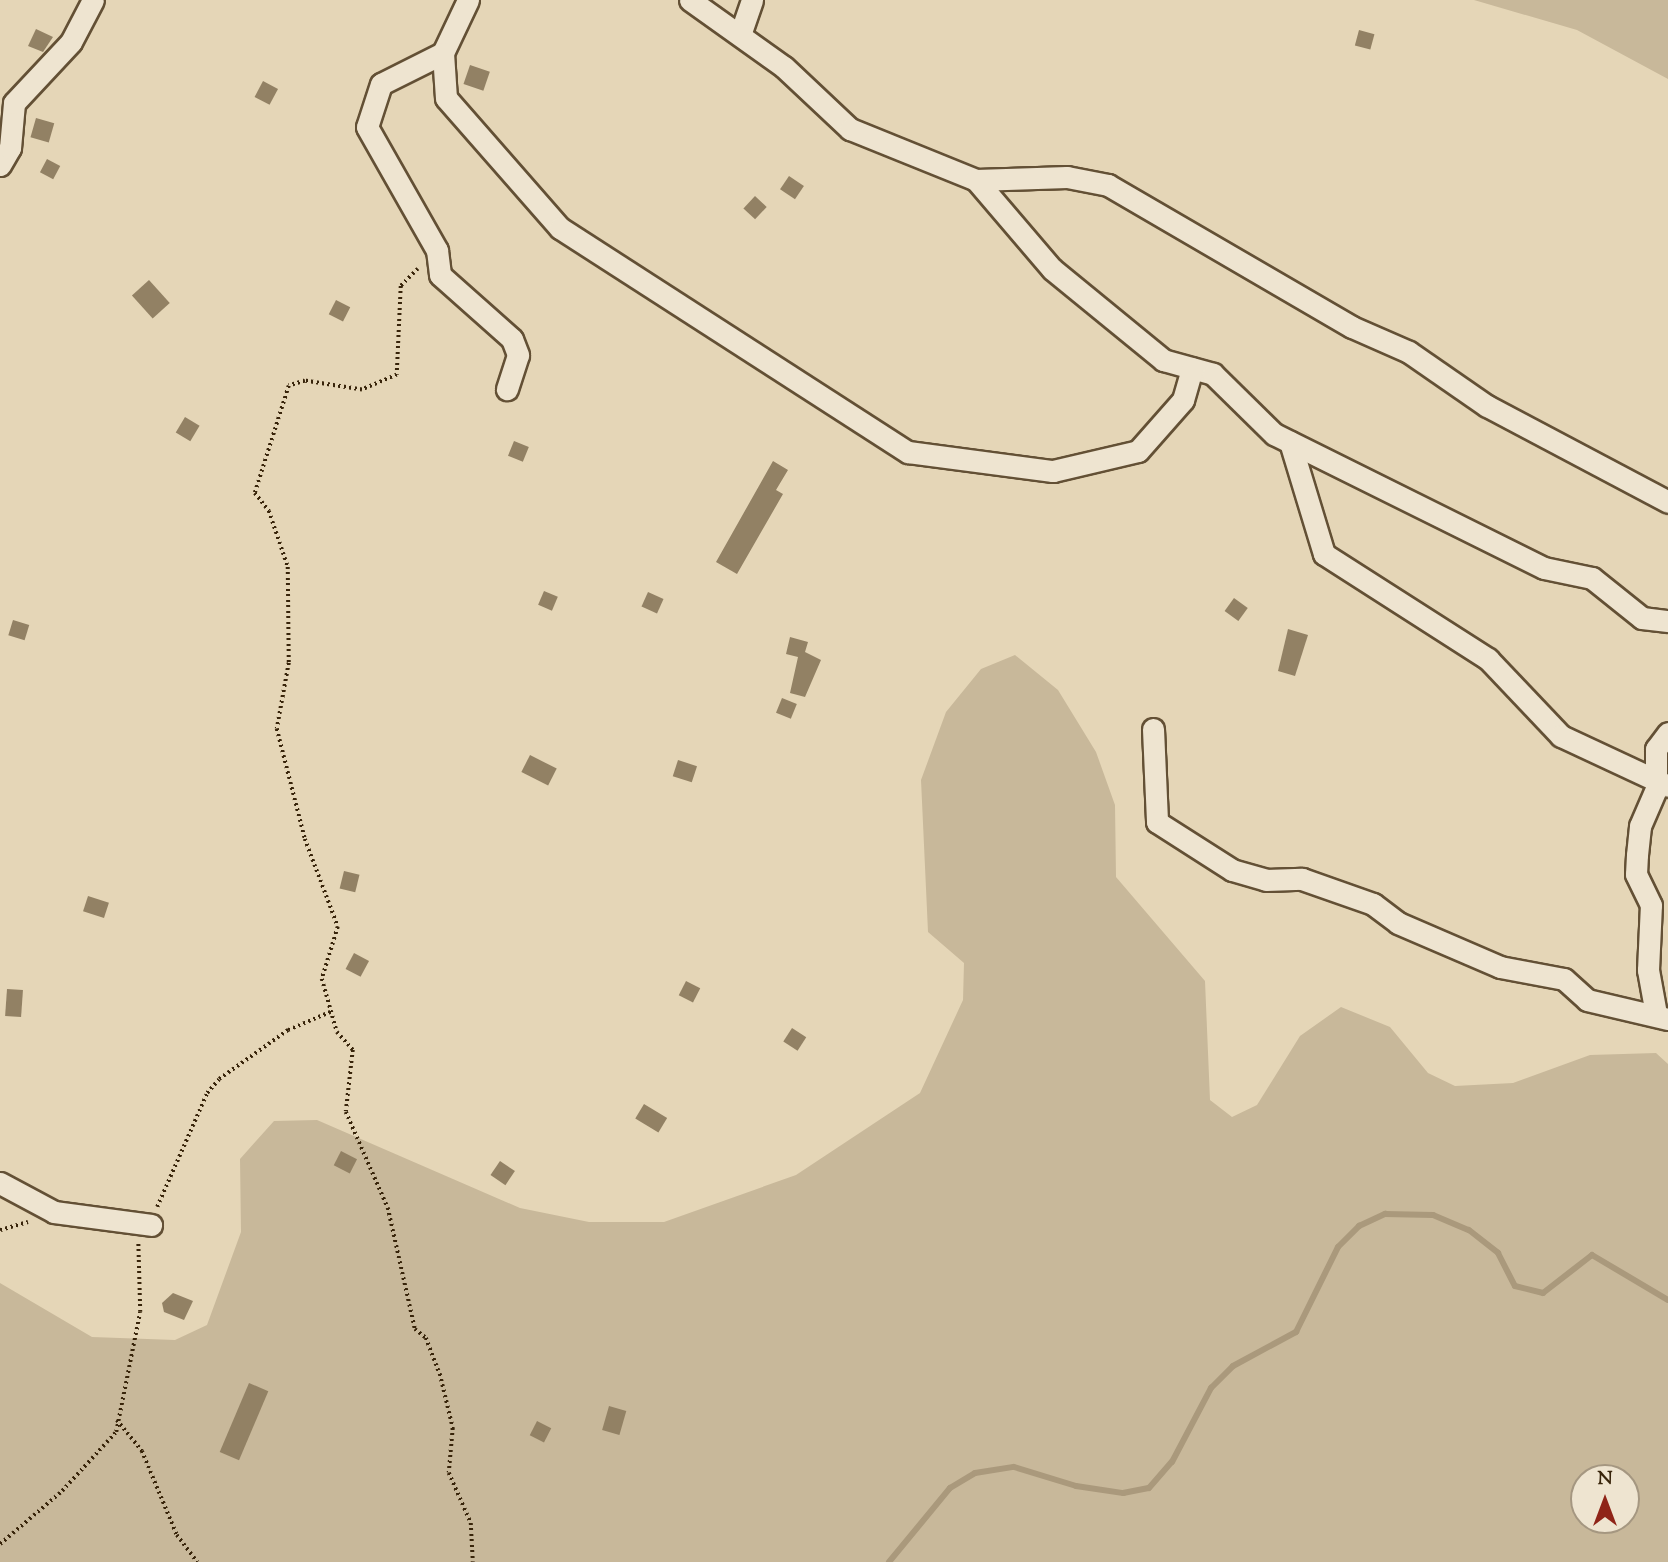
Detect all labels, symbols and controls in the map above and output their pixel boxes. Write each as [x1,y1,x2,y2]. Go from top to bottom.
north arrow [1570,1464,1640,1534]
text: N [1597,1466,1613,1493]

